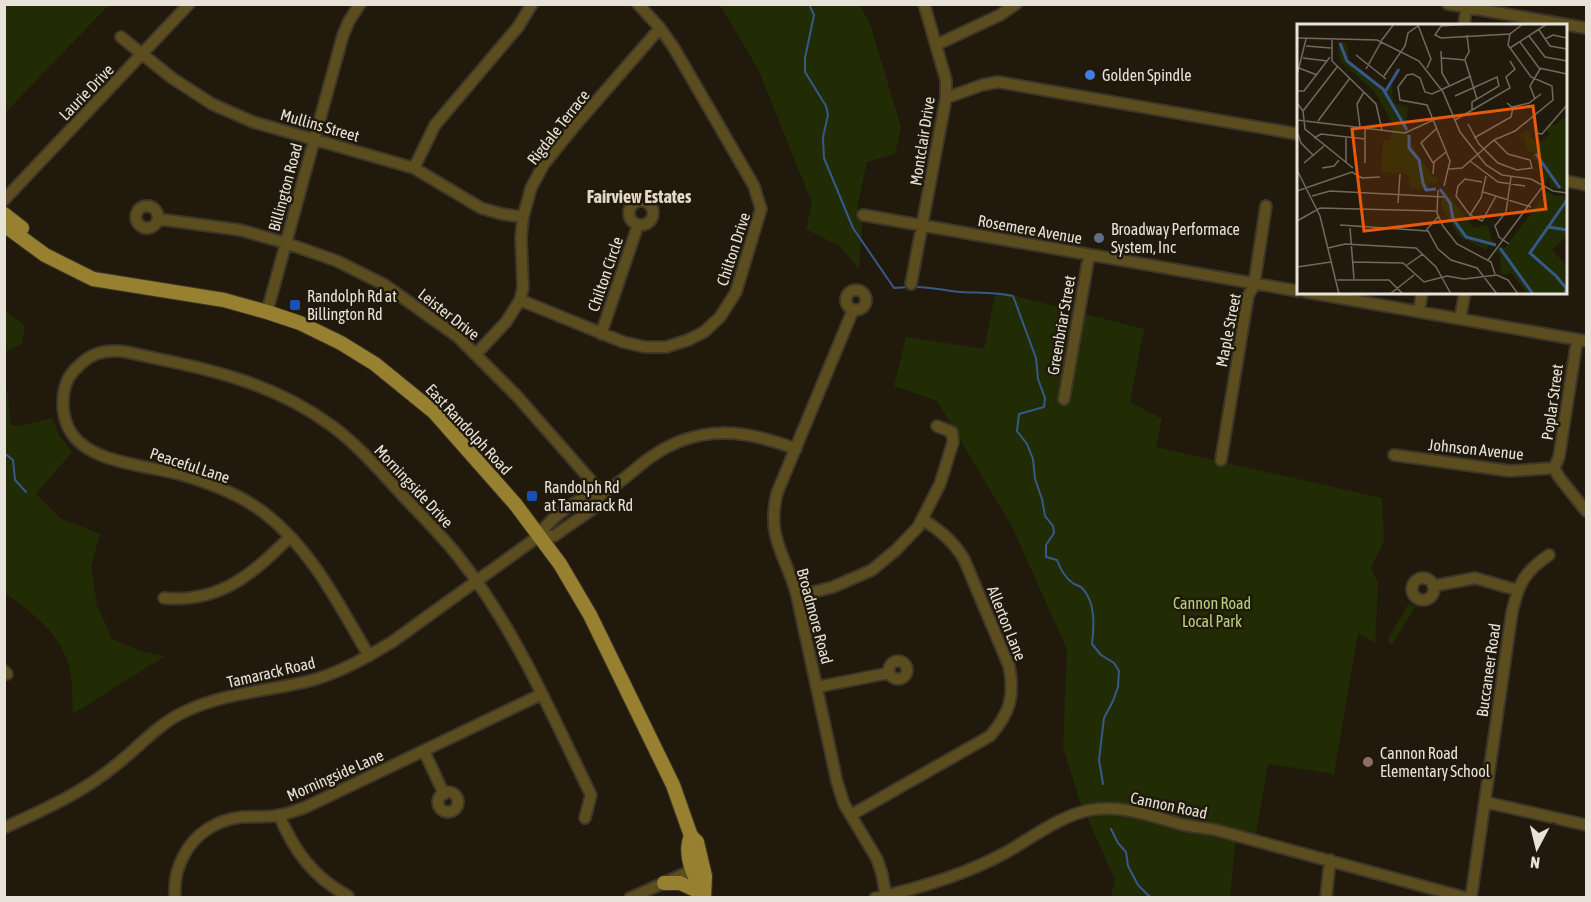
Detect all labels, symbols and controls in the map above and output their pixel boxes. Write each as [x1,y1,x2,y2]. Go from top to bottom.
inset map [1297,24,1567,294]
street label: Laurie Drive [55,60,117,124]
place label: Golden Spindle [1102,66,1192,85]
marker: Golden Spindle [1083,68,1097,82]
street label: Rigdale Terrace [523,86,594,169]
street label: Montclair Drive [906,95,938,187]
street label: Mullins Street [278,105,362,145]
street label: Billington Road [265,141,306,233]
district label: Fairview Estates [587,186,692,207]
street label: Chilton Drive [713,210,753,288]
street label: Rosemere Avenue [976,211,1084,247]
place label: Broadway Performace System, Inc [1111,220,1240,257]
marker: Broadway Performace System, Inc [1092,231,1106,245]
street label: Chilton Circle [584,234,626,314]
street label: Greenbriar Street [1043,273,1079,376]
street label: Leister Drive [415,285,483,343]
place label: Randolph Rd at Billington Rd [307,287,397,324]
street label: Maple Street [1212,291,1245,368]
marker: Randolph Rd at Billington Rd [288,298,302,312]
street label: Poplar Street [1538,362,1567,441]
street label: East Randolph Road [422,380,516,479]
street label: Johnson Avenue [1428,435,1524,463]
street label: Morningside Drive [370,441,457,532]
street label: Peaceful Lane [148,444,232,486]
place label: Randolph Rd at Tamarack Rd [544,478,633,514]
marker: Randolph Rd at Tamarack Rd [525,489,539,503]
street label: Broadmore Road [794,566,836,666]
street label: Allerton Lane [984,583,1030,663]
park label: Cannon Road Local Park [1173,594,1251,630]
street label: Buccaneer Road [1473,622,1503,718]
street label: Tamarack Road [225,653,317,691]
place label: Cannon Road Elementary School [1380,744,1491,781]
street label: Morningside Lane [284,746,387,805]
marker: Cannon Road Elementary School [1361,755,1375,769]
street label: Cannon Road [1129,788,1209,822]
north arrow [1507,818,1567,878]
text: N [1529,853,1541,872]

